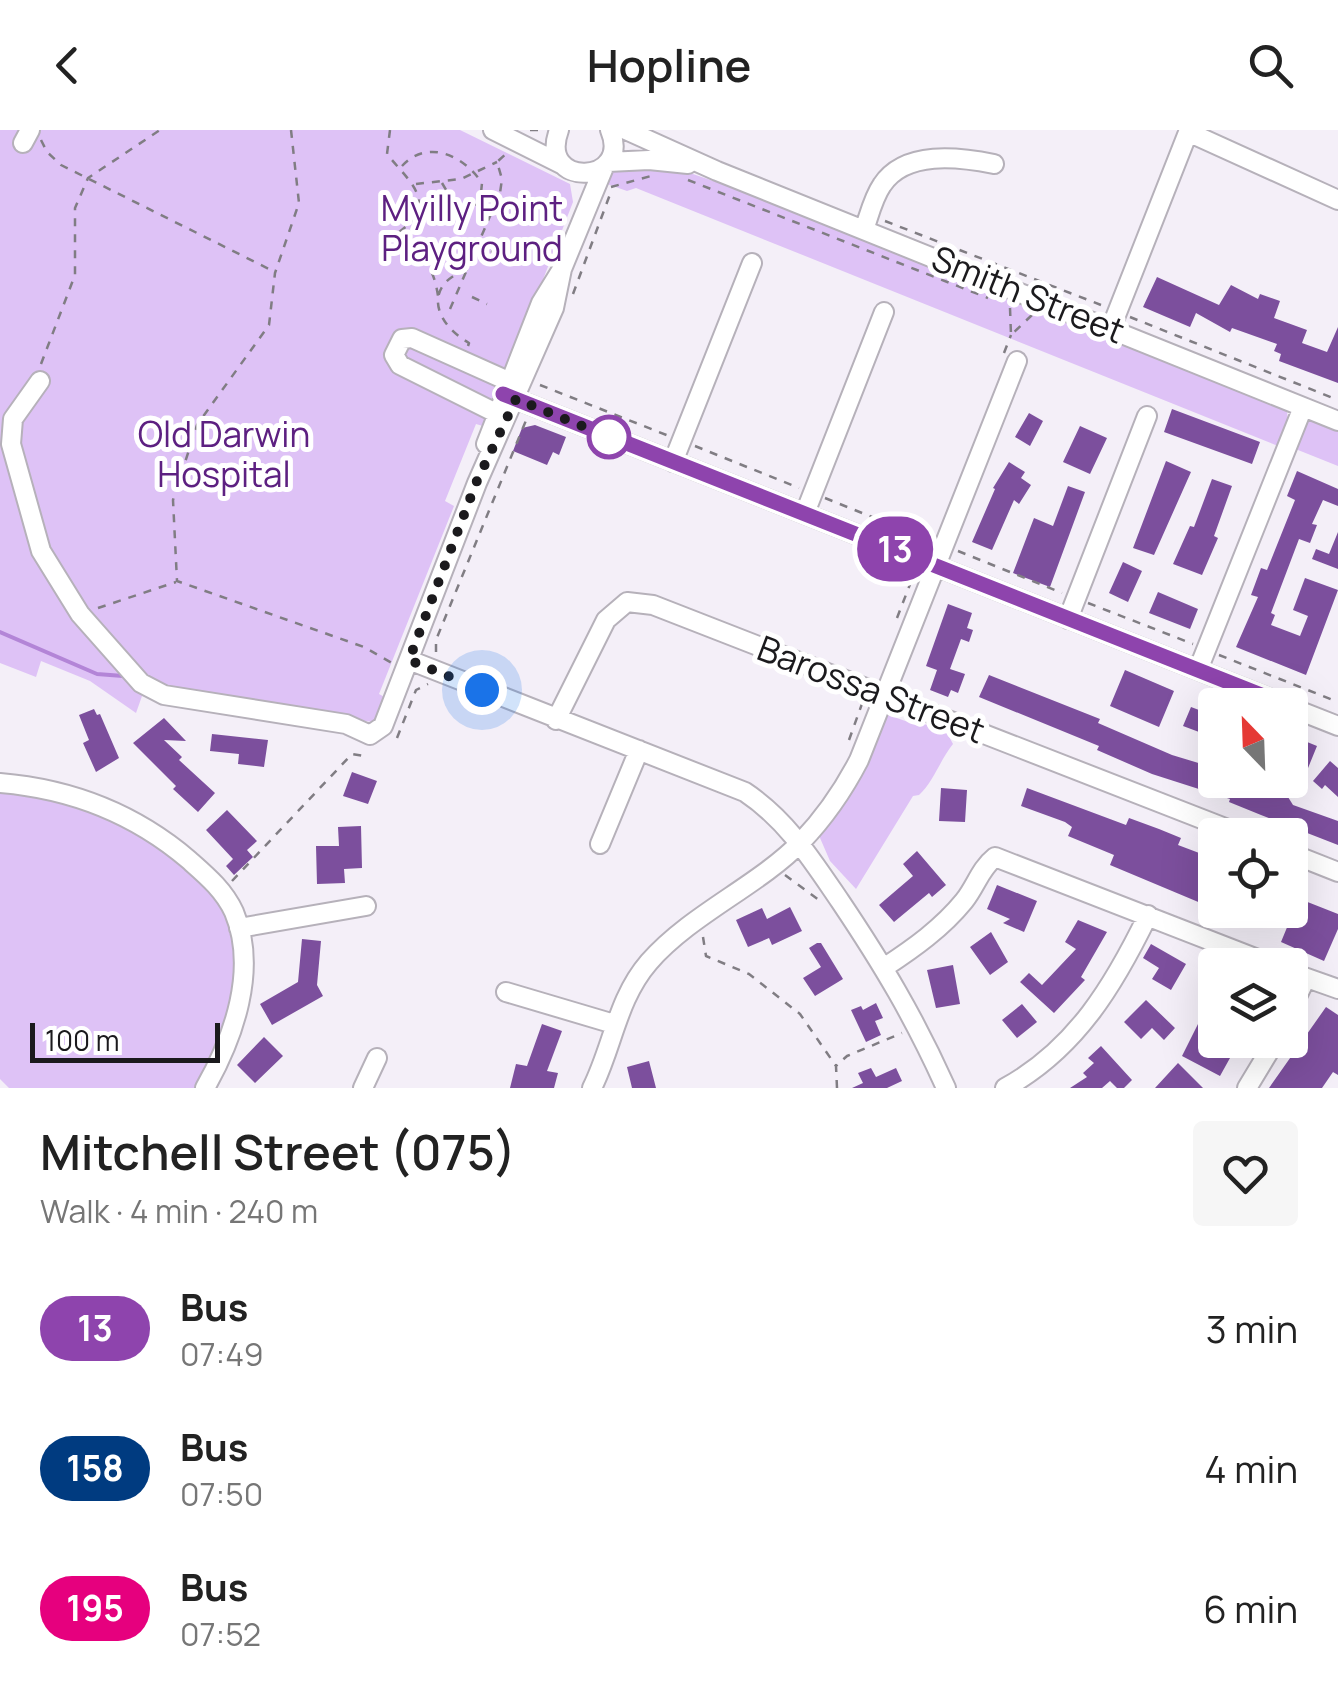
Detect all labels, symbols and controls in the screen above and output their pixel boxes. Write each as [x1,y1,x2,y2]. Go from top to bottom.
text: Hopline [587,34,751,96]
icon: back [40,38,95,93]
icon: search [1243,38,1298,93]
park label: Myilly Point Playground [381,184,563,272]
street label: Smith Street [925,234,1132,355]
park label: Old Darwin Hospital [138,410,310,498]
unlabelled marker [588,416,630,458]
line badge: 13 [850,516,940,582]
text: 13 [877,525,913,573]
street label: Barossa Street [751,624,992,754]
your location [457,665,507,715]
north arrow [1198,688,1308,798]
map controls [1198,688,1308,1058]
button: locate [1198,818,1308,928]
button: layers [1198,948,1308,1058]
scale bar [30,1018,220,1063]
text: 100 m [45,1021,119,1059]
text: Mitchell Street (075) [40,1119,516,1184]
button: heart [1193,1121,1298,1226]
text: Walk · 4 min · 240 m [40,1189,318,1233]
text: Bus [180,1280,248,1332]
text: 3 min [1206,1302,1298,1354]
text: 13 [77,1304,113,1352]
text: 07:49 [180,1332,264,1376]
text: Bus [180,1420,248,1472]
text: 4 min [1204,1442,1298,1494]
text: 158 [66,1444,124,1492]
text: 07:50 [180,1472,263,1516]
text: Bus [180,1560,248,1612]
text: 6 min [1203,1582,1298,1634]
text: 195 [66,1584,124,1632]
text: 07:52 [180,1612,261,1656]

